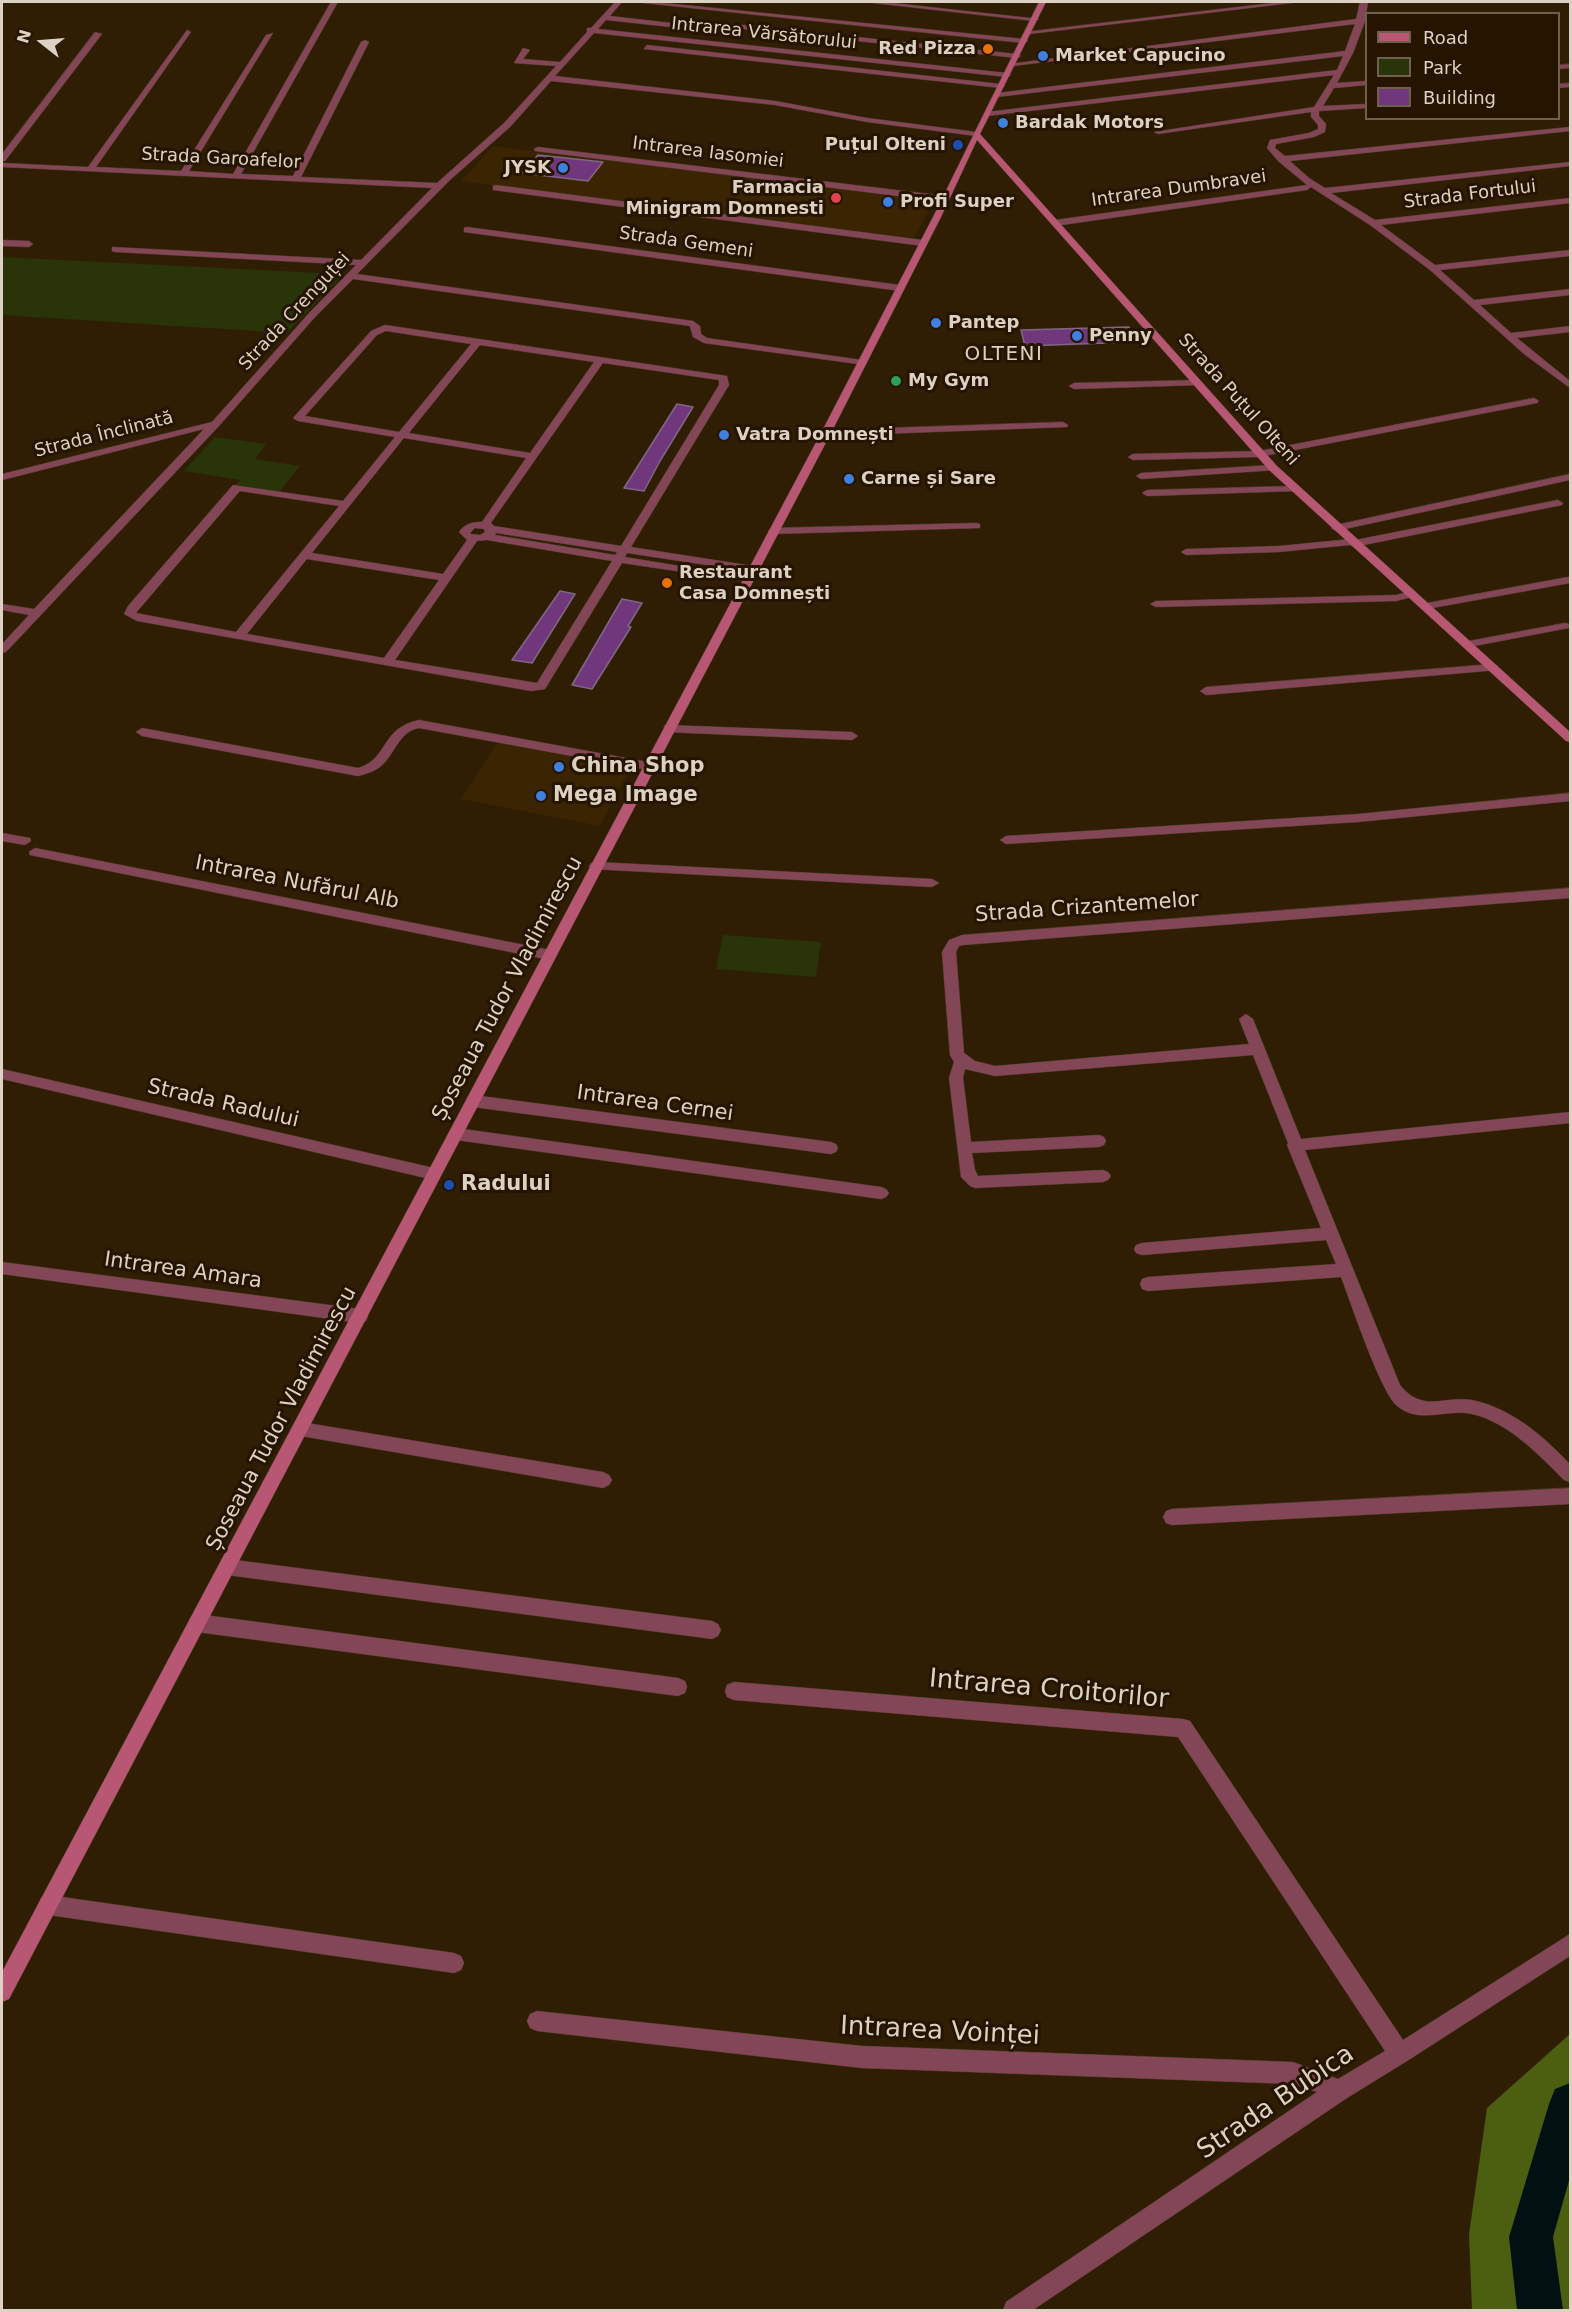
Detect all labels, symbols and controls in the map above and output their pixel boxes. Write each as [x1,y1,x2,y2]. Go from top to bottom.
north arrow [12,12,72,72]
legend [1365,12,1560,120]
street label: Intrarea Vărsătorului [670,14,858,54]
text: N [13,27,35,46]
text: Road [1423,27,1468,48]
place label: Red Pizza [878,38,976,60]
marker: Red Pizza [981,42,995,56]
place label: Market Capucino [1055,45,1226,67]
marker: Market Capucino [1036,49,1050,63]
text: Park [1423,57,1462,78]
text: Building [1423,87,1496,108]
place label: Bardak Motors [1015,112,1164,134]
marker: Bardak Motors [996,116,1010,130]
street label: Intrarea Iasomiei [631,133,785,173]
place label: Puțul Olteni [825,134,946,156]
marker: Puțul Olteni [951,138,965,152]
street label: Strada Garoafelor [141,144,301,174]
place label: JYSK [504,157,551,179]
marker: JYSK [556,161,570,175]
street label: Intrarea Dumbravei [1090,166,1268,212]
street label: Strada Fortului [1403,176,1537,214]
place label: Farmacia Minigram Domnesti [625,177,824,219]
marker: Farmacia Minigram Domnesti [829,191,843,205]
place label: Profi Super [900,191,1014,213]
marker: Profi Super [881,195,895,209]
street label: Strada Gemeni [618,223,754,263]
street label: Strada Crenguței [235,249,355,375]
place label: Pantep [948,312,1019,334]
marker: Pantep [929,316,943,330]
place label: Penny [1089,325,1152,347]
marker: Penny [1070,329,1084,343]
street label: Strada Puțul Olteni [1173,330,1303,470]
district label: OLTENI [965,343,1043,367]
place label: My Gym [908,370,989,392]
marker: My Gym [889,374,903,388]
street label: Strada Înclinată [32,407,176,463]
place label: Vatra Domnești [736,424,894,446]
marker: Vatra Domnești [717,428,731,442]
place label: Carne și Sare [861,468,996,490]
marker: Carne și Sare [842,472,856,486]
place label: Restaurant Casa Domnești [679,562,830,604]
marker: Restaurant Casa Domnești [660,576,674,590]
place label: China Shop [571,754,705,780]
marker: China Shop [552,760,566,774]
place label: Mega Image [553,783,698,809]
marker: Mega Image [534,789,548,803]
street label: Intrarea Nufărul Alb [193,851,401,915]
street label: Șoseaua Tudor Vladimirescu [427,853,589,1125]
street label: Strada Crizantemelor [974,888,1200,928]
street label: Strada Radului [145,1074,301,1134]
street label: Intrarea Cernei [575,1081,735,1127]
place label: Radului [461,1172,551,1198]
marker: Radului [442,1178,456,1192]
street label: Intrarea Amara [102,1247,264,1295]
street label: Șoseaua Tudor Vladimirescu [201,1283,363,1555]
street label: Intrarea Croitorilor [928,1664,1170,1716]
street label: Intrarea Voinței [839,2011,1041,2053]
street label: Strada Bubica [1192,2039,1360,2167]

